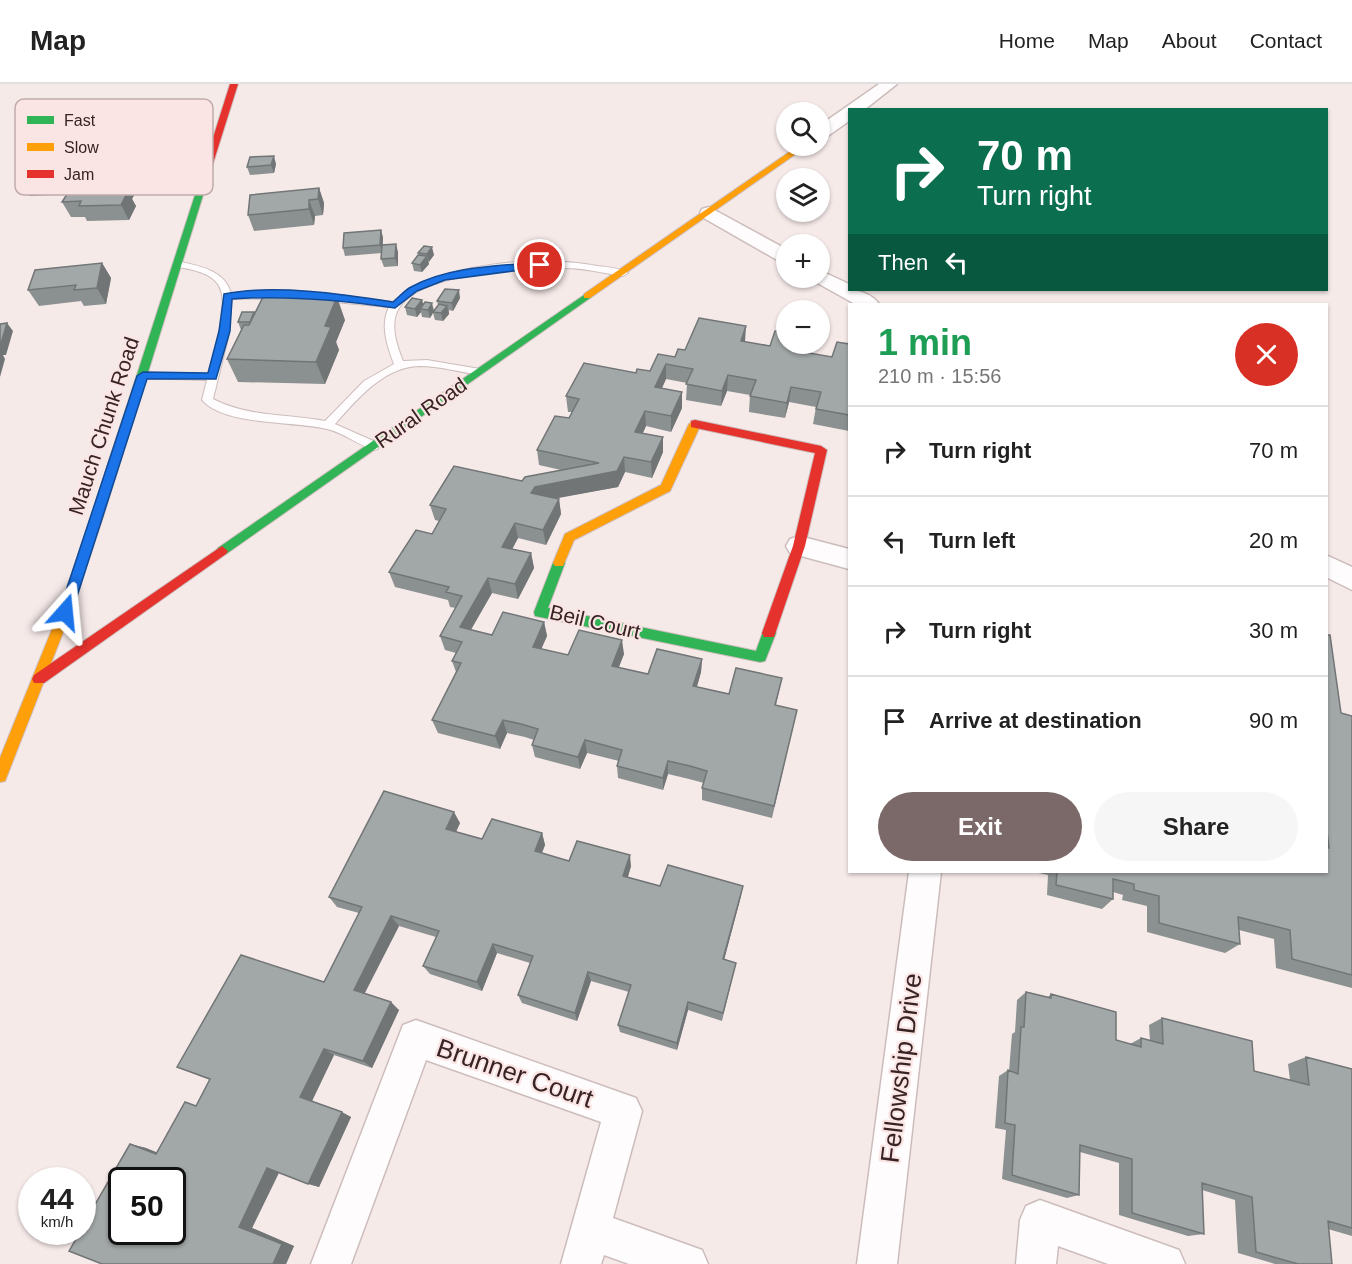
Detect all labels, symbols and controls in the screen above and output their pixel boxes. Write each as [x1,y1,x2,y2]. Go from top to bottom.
text: Map [30,25,86,56]
text: Home [999,29,1055,52]
text: Map [1088,29,1129,52]
text: About [1162,29,1217,52]
text: Contact [1250,29,1322,52]
legend [15,99,213,195]
map controls [776,102,830,354]
button: search [776,102,830,156]
text: Fast [64,112,96,129]
icon: right [878,132,956,210]
text: 70 m [977,132,1073,179]
text: Slow [64,139,99,156]
text: Jam [64,166,94,183]
button: layers [776,168,830,222]
text: Turn right [977,181,1092,211]
button: + [776,234,830,288]
pin [514,239,565,290]
icon: left [940,246,973,279]
icon: arrive [523,248,556,281]
text: Then [878,250,928,275]
button: − [776,300,830,354]
text: 1 min [878,322,972,363]
button: close [1235,323,1298,386]
street label: Mauch Chunk Road [64,334,143,518]
text: 210 m · 15:56 [878,365,1001,387]
street label: Rural Road [371,373,471,452]
icon: right [878,435,911,468]
text: Turn right [929,438,1031,463]
text: 70 m [1249,438,1298,463]
icon: left [878,525,911,558]
text: Turn left [929,528,1015,553]
text: 20 m [1249,528,1298,553]
position arrow [33,580,97,644]
street label: Beil Court [548,600,643,643]
icon: right [878,615,911,648]
text: Turn right [929,618,1031,643]
text: 30 m [1249,618,1298,643]
icon: arrive [878,705,911,738]
text: Arrive at destination [929,708,1142,733]
text: 90 m [1249,708,1298,733]
button: Exit [878,792,1082,861]
button: Share [1094,792,1298,861]
street label: Fellowship Drive [874,972,928,1164]
street label: Brunner Court [433,1032,598,1114]
speed limit sign: 50 [108,1167,186,1245]
text: 44 [40,1182,74,1215]
text: km/h [41,1213,73,1230]

